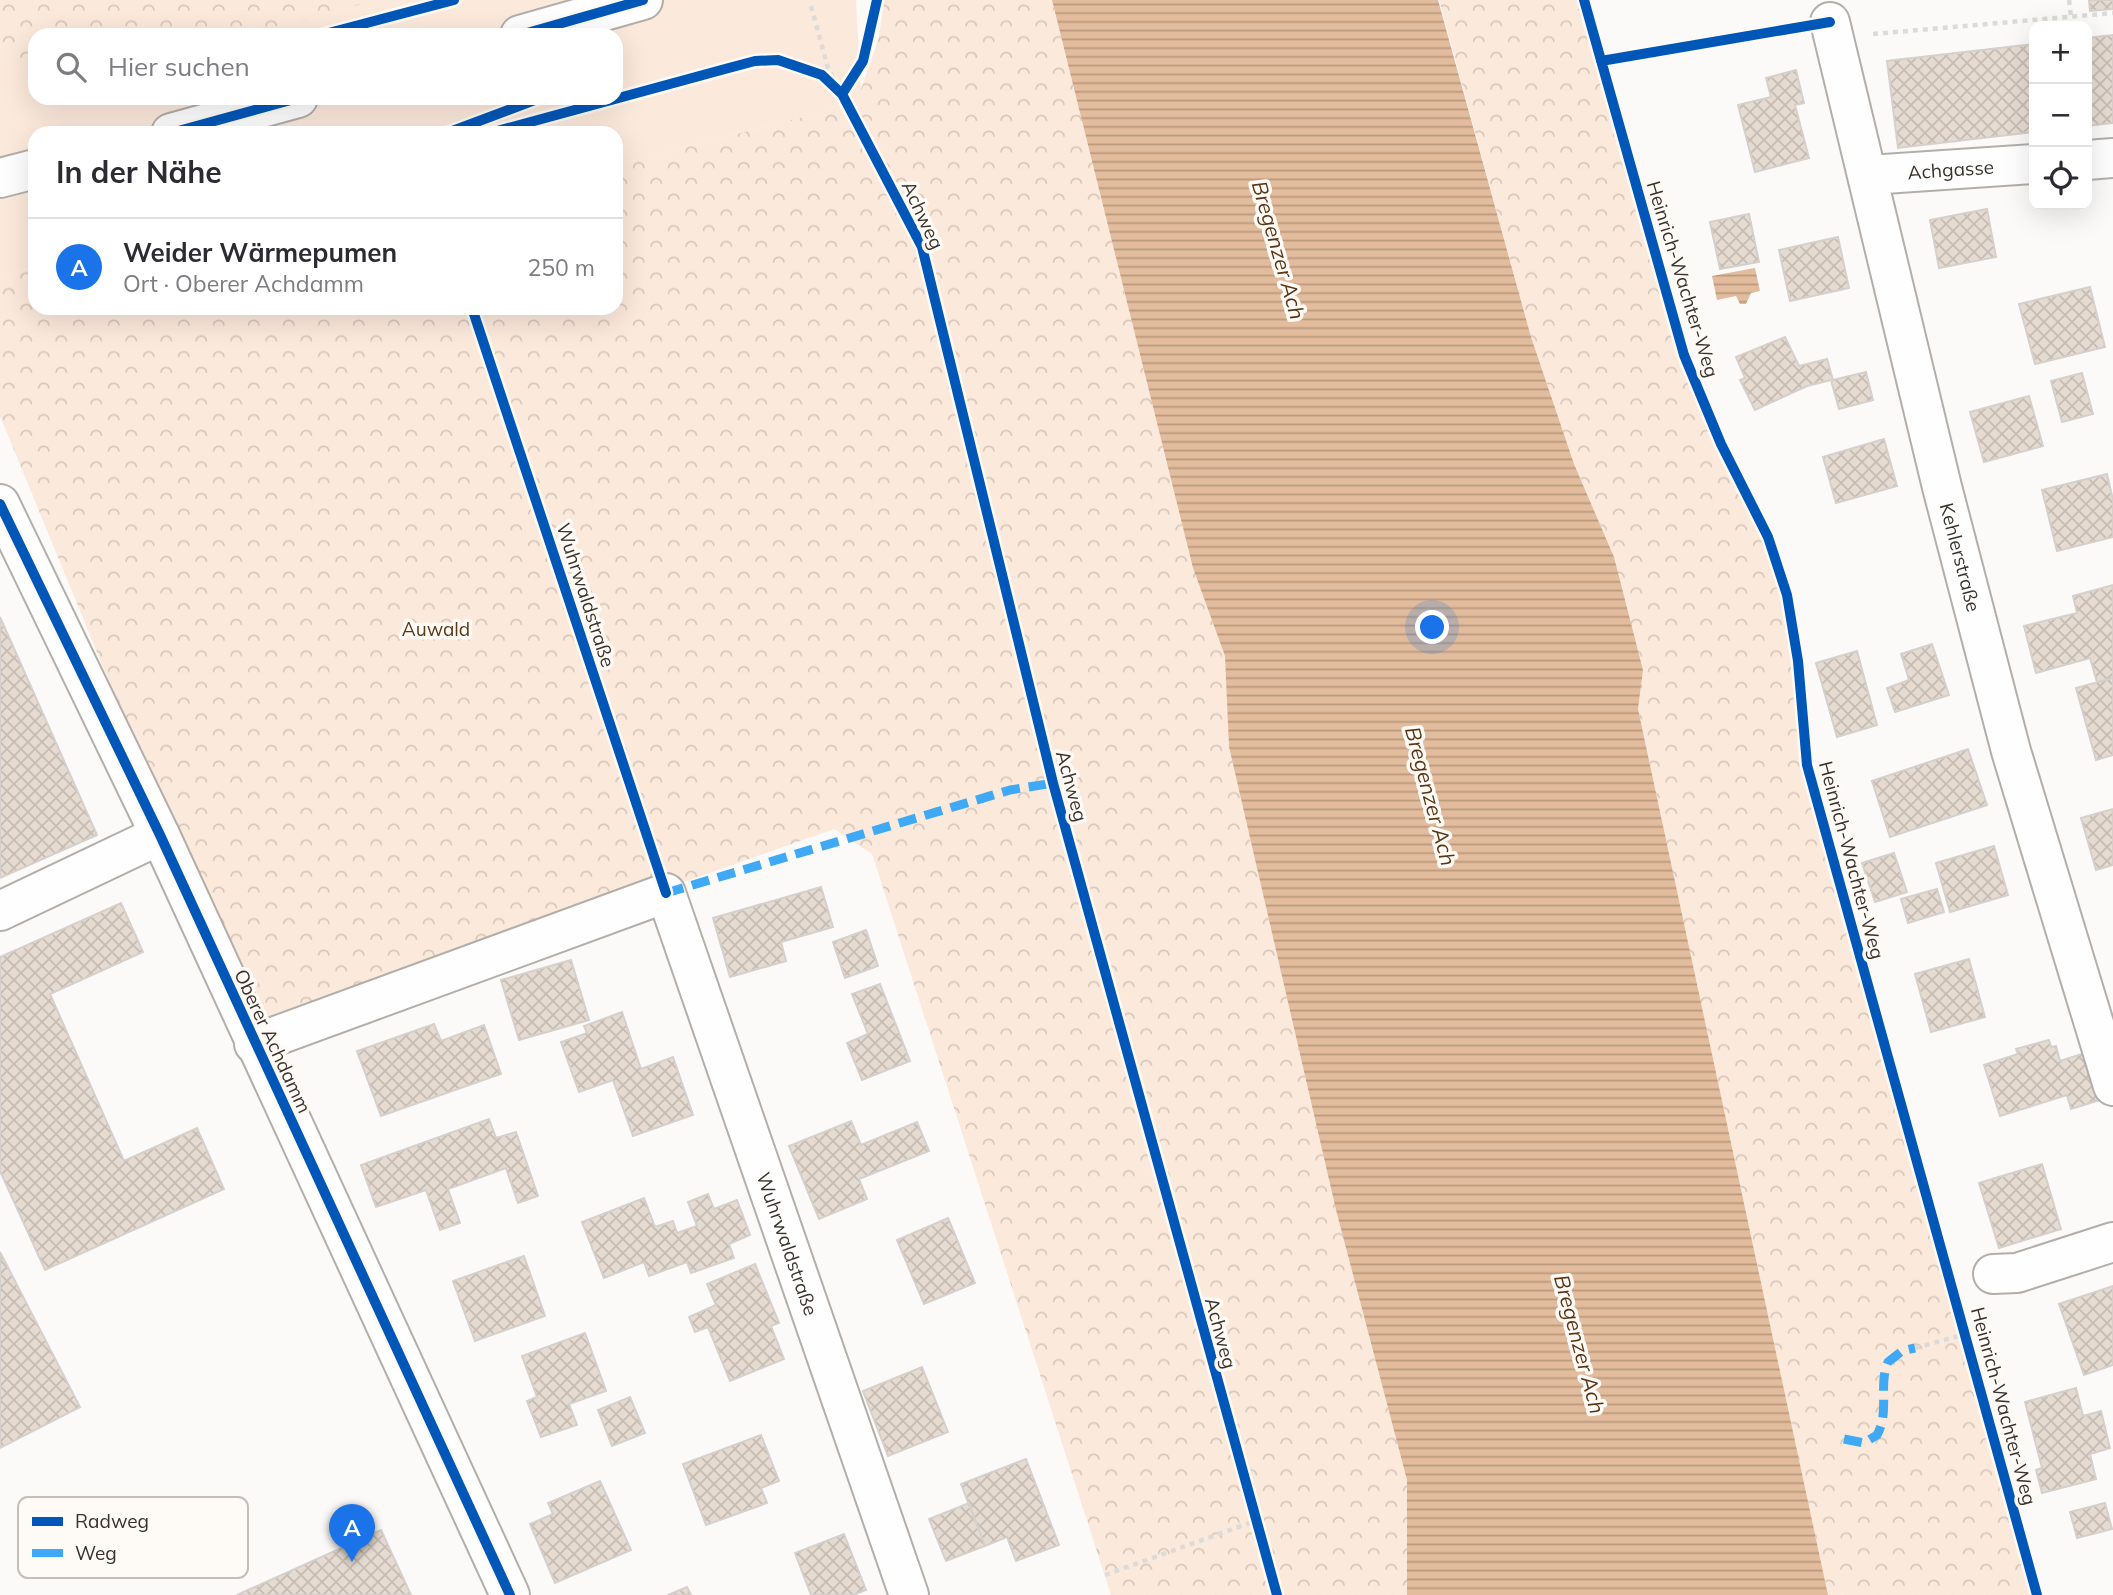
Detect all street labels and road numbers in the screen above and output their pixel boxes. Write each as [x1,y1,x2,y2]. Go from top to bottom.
street label: Achgasse [1907,155,1995,184]
street label: Achweg [897,177,949,253]
street label: Heinrich-Wachter-Weg [1642,178,1724,380]
street label: Kehlerstraße [1935,500,1986,614]
street label: Wuhrwaldstraße [551,520,621,670]
street label: Achweg [1051,748,1093,824]
street label: Heinrich-Wachter-Weg [1814,758,1890,962]
street label: Oberer Achdamm [229,965,317,1117]
street label: Wuhrwaldstraße [752,1169,823,1319]
street label: Achweg [1200,1295,1242,1371]
street label: Heinrich-Wachter-Weg [1966,1304,2042,1508]

